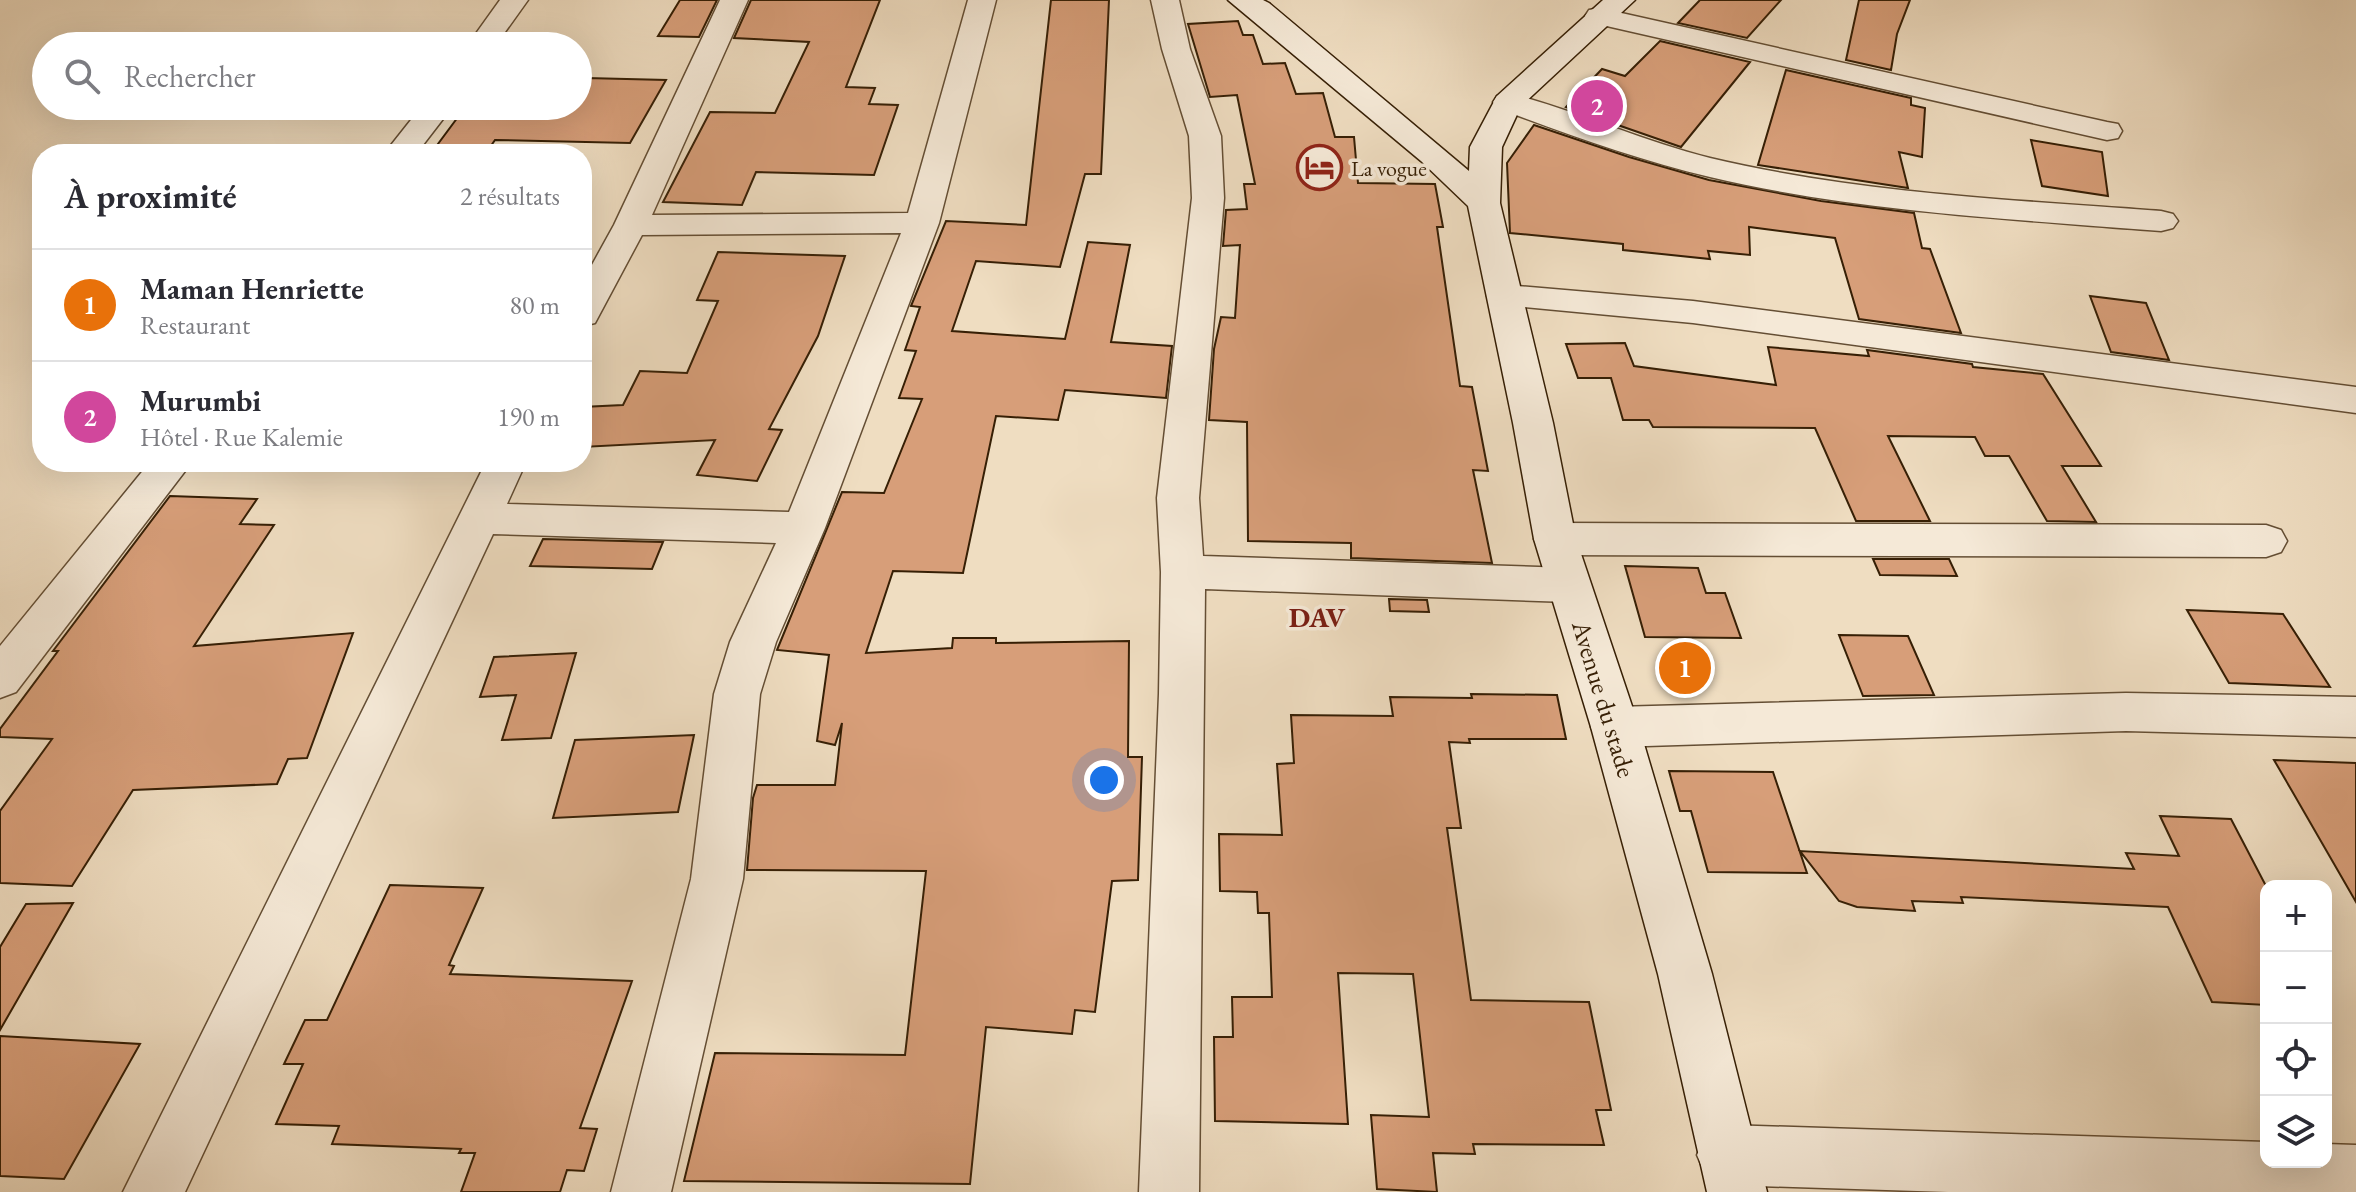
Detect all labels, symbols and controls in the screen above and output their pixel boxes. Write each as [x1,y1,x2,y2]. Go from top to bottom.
search box [32,32,592,120]
icon: search [60,54,104,98]
text: Rechercher [124,57,256,96]
pin: 2 [1571,76,1623,136]
hotel icon: La vogue [1296,144,1344,192]
place label: La vogue [1351,154,1427,183]
text: À proximité [64,174,237,218]
text: 2 résultats [460,179,560,213]
text: Maman Henriette [140,269,364,308]
text: 1 [83,288,97,322]
text: 80 m [510,288,560,322]
text: Restaurant [140,308,250,342]
text: Murumbi [140,381,261,420]
text: 2 [83,400,97,434]
text: 190 m [497,400,560,434]
text: Hôtel · Rue Kalemie [140,420,343,454]
district label: DAV [1289,599,1346,635]
street label: Avenue du stade [1564,616,1644,781]
pin: 1 [1659,638,1711,698]
your location [1084,760,1124,800]
map controls [2260,880,2332,1168]
button: + [2260,880,2332,952]
button: − [2260,952,2332,1024]
button: locate [2260,1024,2332,1096]
button: layers [2260,1096,2332,1168]

